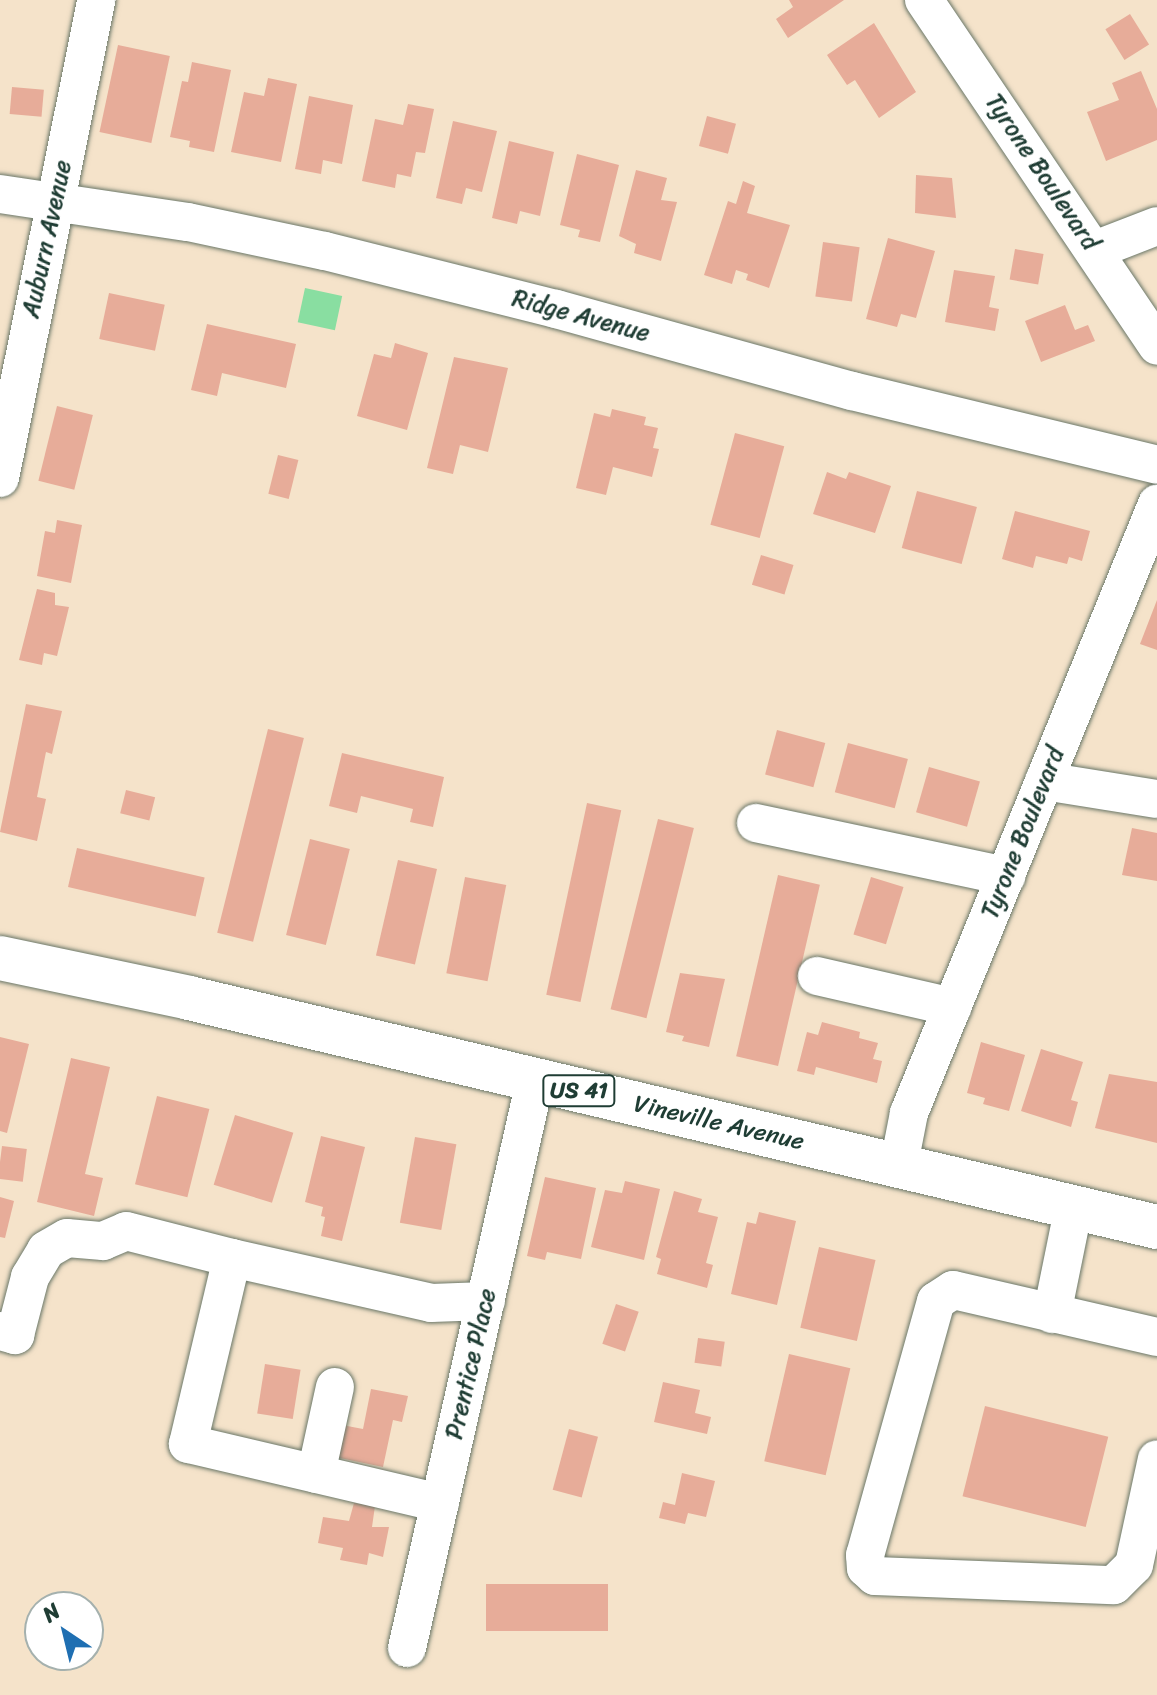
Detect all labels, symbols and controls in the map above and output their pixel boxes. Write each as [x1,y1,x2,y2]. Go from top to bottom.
street label: Tyrone Boulevard [979,89,1105,255]
street label: Auburn Avenue [16,158,78,320]
street label: Ridge Avenue [509,284,653,348]
street label: Tyrone Boulevard [976,743,1070,923]
road number: US 41 [541,1073,617,1109]
street label: Vineville Avenue [632,1090,806,1156]
street label: Prentice Place [440,1286,502,1442]
north arrow [24,1591,104,1671]
text: N [34,1592,69,1633]

